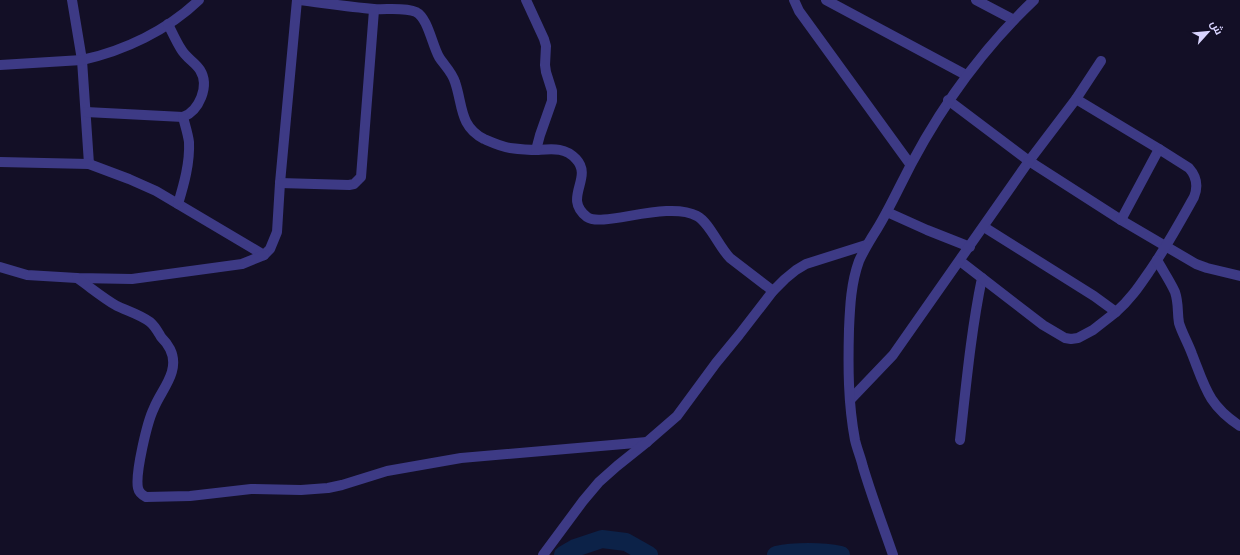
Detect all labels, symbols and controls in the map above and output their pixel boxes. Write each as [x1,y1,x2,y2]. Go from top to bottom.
north arrow [1188,12,1228,52]
text: ش [1207,18,1226,37]

